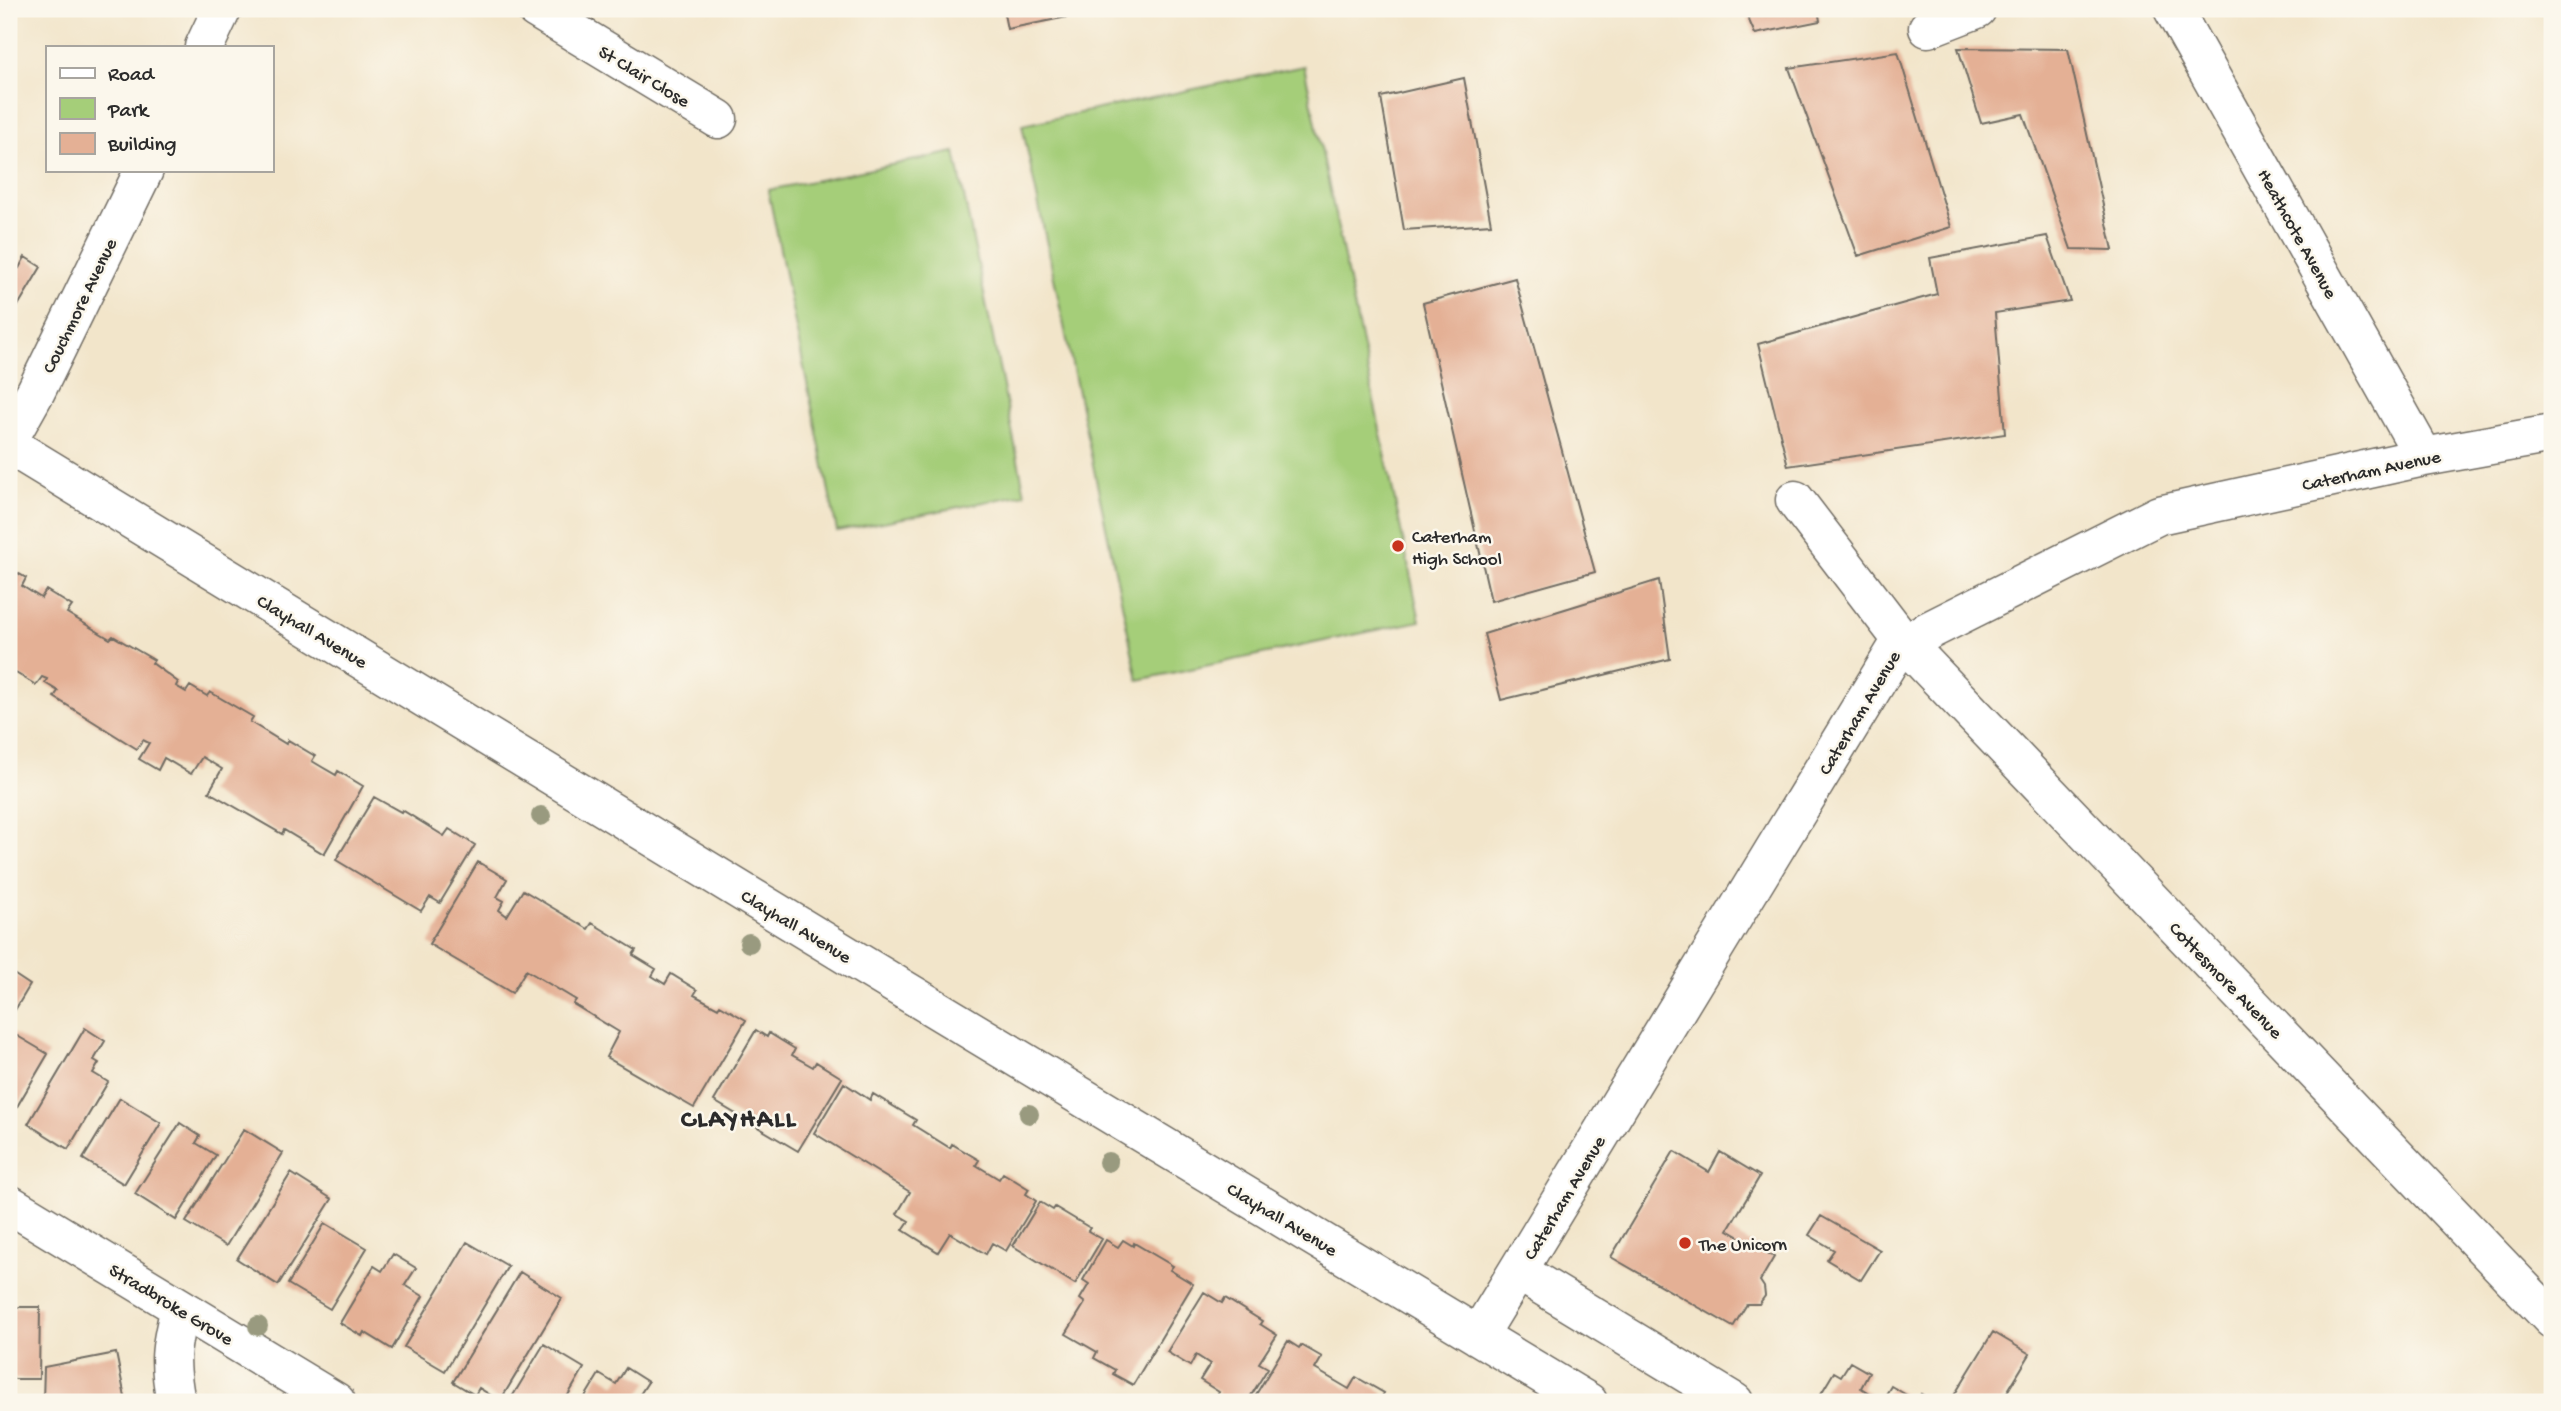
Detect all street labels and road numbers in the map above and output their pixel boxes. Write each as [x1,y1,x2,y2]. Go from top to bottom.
street label: St Clair Close [593,42,693,114]
street label: Heathcote Avenue [2251,166,2341,304]
street label: Couchmore Avenue [39,235,124,378]
street label: Caterham Avenue [2300,446,2443,498]
street label: Clayhall Avenue [252,591,371,675]
street label: Caterham Avenue [1815,647,1907,780]
street label: Clayhall Avenue [736,886,855,970]
street label: Cottesmore Avenue [2163,918,2286,1045]
street label: Caterham Avenue [1520,1132,1612,1265]
street label: Clayhall Avenue [1222,1179,1341,1263]
street label: Stradbroke Grove [104,1260,237,1352]

